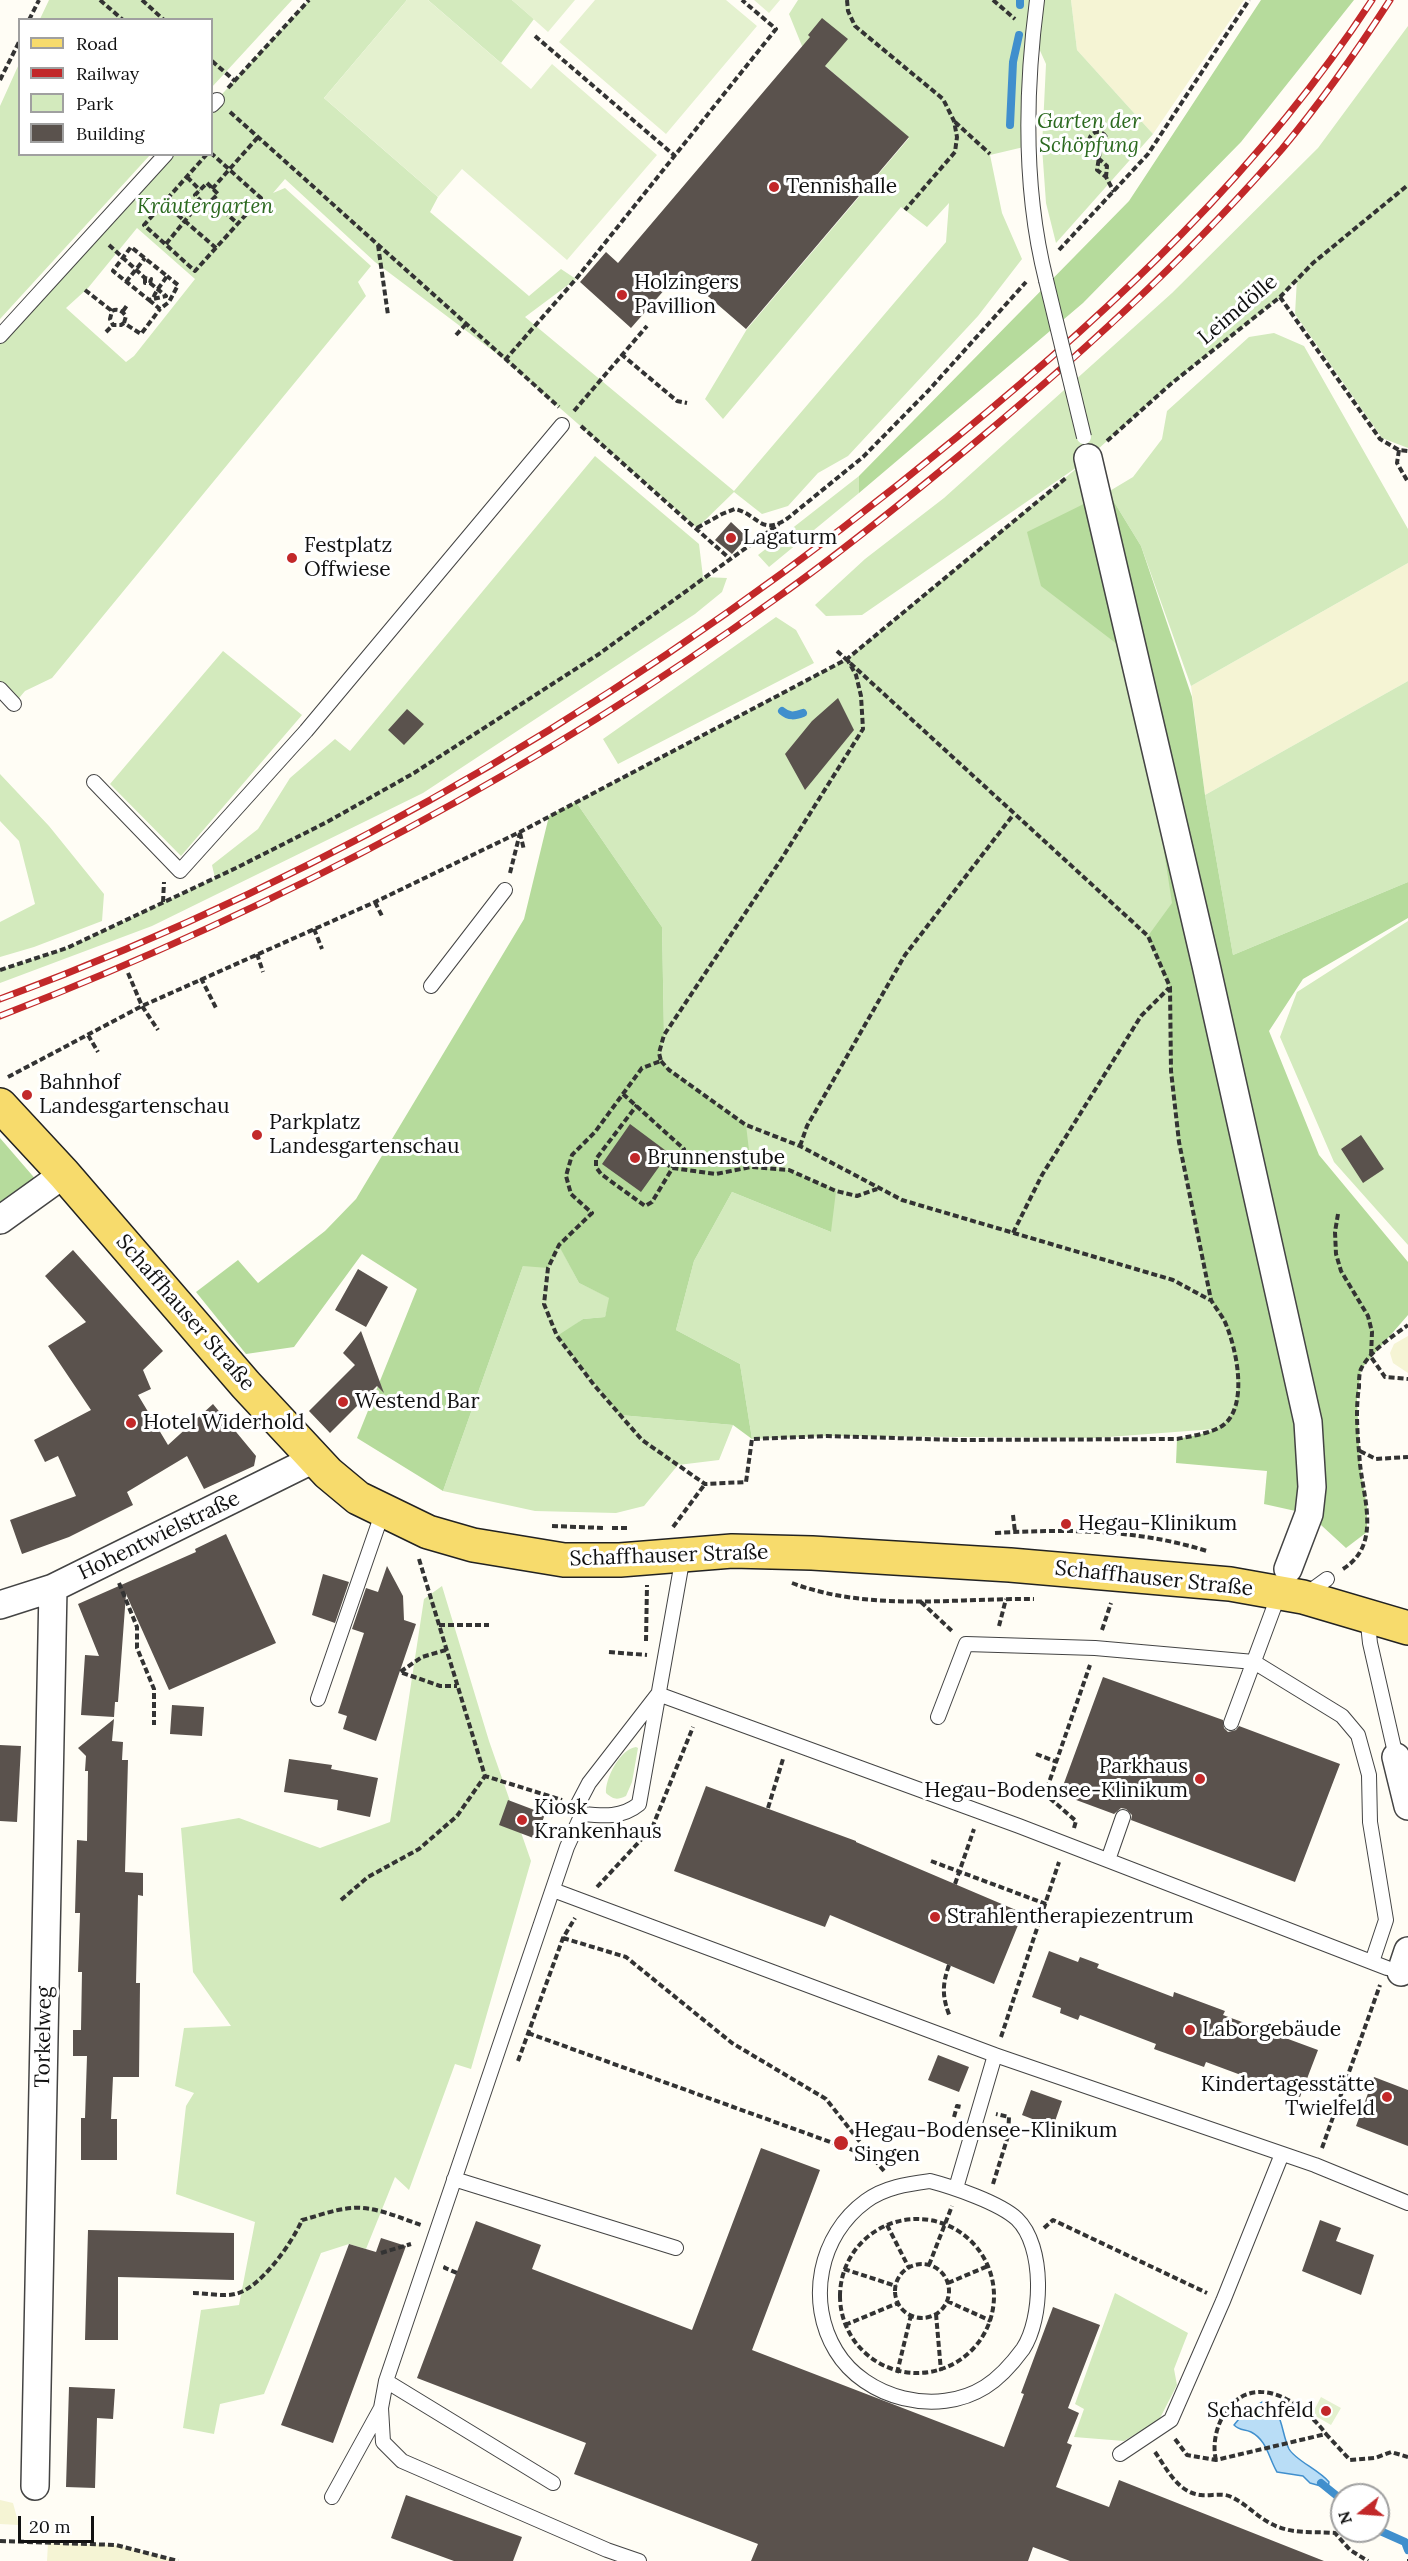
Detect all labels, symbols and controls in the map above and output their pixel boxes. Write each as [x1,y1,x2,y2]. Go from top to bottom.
legend [18,18,213,156]
text: Road [76,32,118,55]
text: Railway [76,62,139,85]
text: Park [76,92,113,115]
park label: Garten der Schöpfung [1037,109,1141,159]
text: Building [76,122,144,145]
place label: Tennishalle [786,174,897,200]
marker: Tennishalle [767,180,781,194]
park label: Kräutergarten [137,194,273,220]
place label: Holzingers Pavillion [634,270,739,320]
street label: Leimdölle [1193,270,1283,350]
marker: Holzingers Pavillion [615,288,629,302]
place label: Lagaturm [743,525,837,551]
marker: Lagaturm [724,531,738,545]
place label: Festplatz Offwiese [304,533,392,583]
marker: Festplatz Offwiese [285,551,299,565]
place label: Bahnhof Landesgartenschau [39,1070,230,1120]
marker: Bahnhof Landesgartenschau [20,1088,34,1102]
place label: Parkplatz Landesgartenschau [269,1110,460,1160]
marker: Parkplatz Landesgartenschau [250,1128,264,1142]
place label: Brunnenstube [647,1145,785,1171]
marker: Brunnenstube [628,1151,642,1165]
street label: Schaffhauser Straße [110,1230,260,1396]
place label: Westend Bar [355,1389,480,1415]
marker: Westend Bar [336,1395,350,1409]
place label: Hotel Widerhold [143,1410,304,1436]
marker: Hotel Widerhold [124,1416,138,1430]
street label: Hohentwielstraße [74,1486,244,1586]
place label: Hegau-Klinikum [1078,1511,1237,1537]
marker: Hegau-Klinikum [1059,1517,1073,1531]
street label: Schaffhauser Straße [569,1540,769,1572]
street label: Schaffhauser Straße [1054,1556,1254,1602]
place label: Parkhaus Hegau-Bodensee-Klinikum [924,1754,1188,1804]
marker: Parkhaus Hegau-Bodensee-Klinikum [1193,1772,1207,1786]
place label: Kiosk Krankenhaus [534,1795,662,1845]
marker: Kiosk Krankenhaus [515,1813,529,1827]
place label: Strahlentherapiezentrum [947,1904,1194,1930]
marker: Strahlentherapiezentrum [928,1910,942,1924]
street label: Torkelweg [31,1986,57,2088]
place label: Laborgebäude [1202,2017,1341,2043]
marker: Laborgebäude [1183,2023,1197,2037]
place label: Kindertagesstätte Twielfeld [1201,2072,1375,2122]
marker: Kindertagesstätte Twielfeld [1380,2090,1394,2104]
place label: Hegau-Bodensee-Klinikum Singen [854,2118,1118,2168]
marker: Hegau-Bodensee-Klinikum Singen [832,2134,850,2152]
place label: Schachfeld [1207,2398,1314,2424]
marker: Schachfeld [1319,2404,1333,2418]
north arrow [1330,2483,1390,2543]
scale bar [21,2504,98,2542]
text: N [1333,2509,1356,2527]
text: 20 m [29,2515,71,2538]

